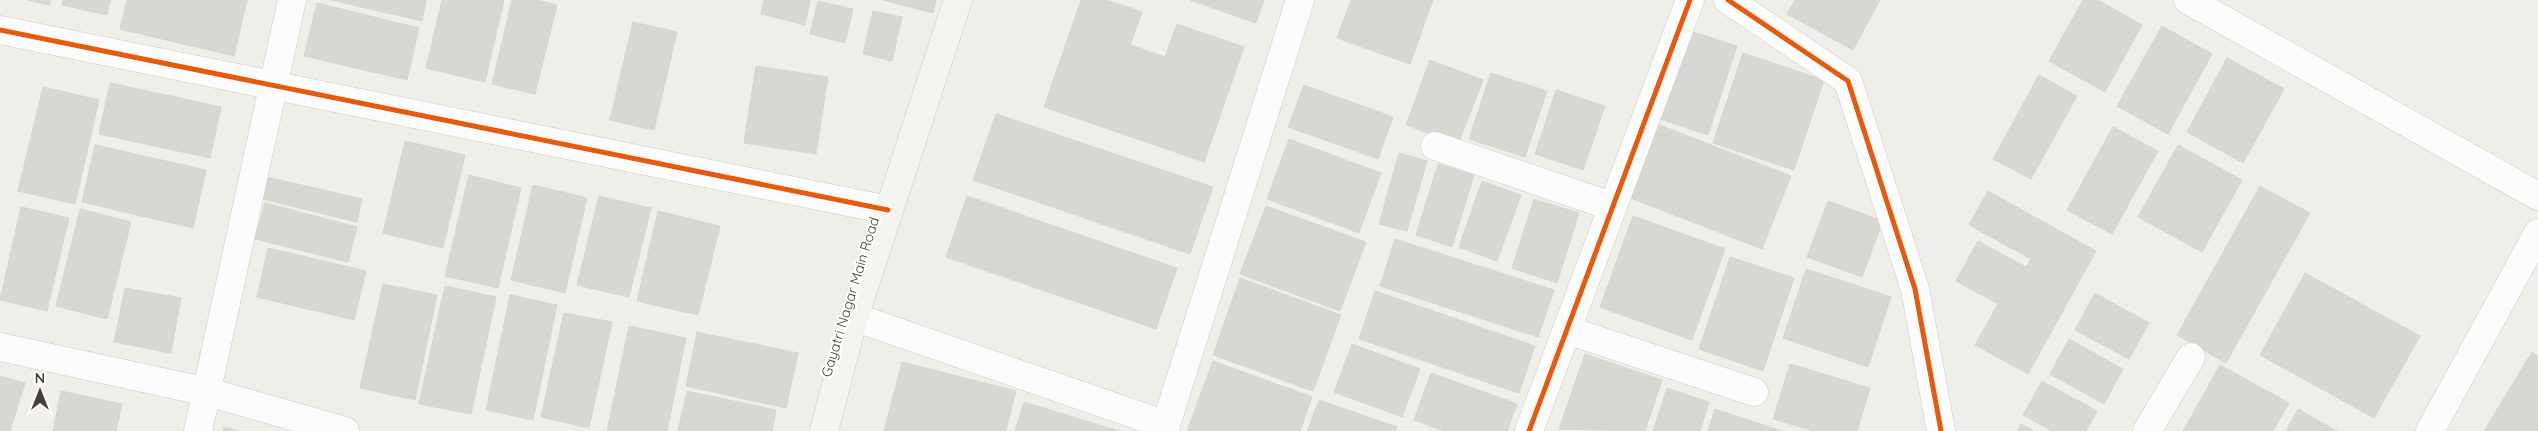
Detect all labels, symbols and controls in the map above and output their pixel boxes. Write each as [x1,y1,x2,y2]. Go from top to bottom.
street label: Gayatri Nagar Main Road [817,215,883,379]
north arrow [15,366,65,416]
text: N [35,369,45,387]

